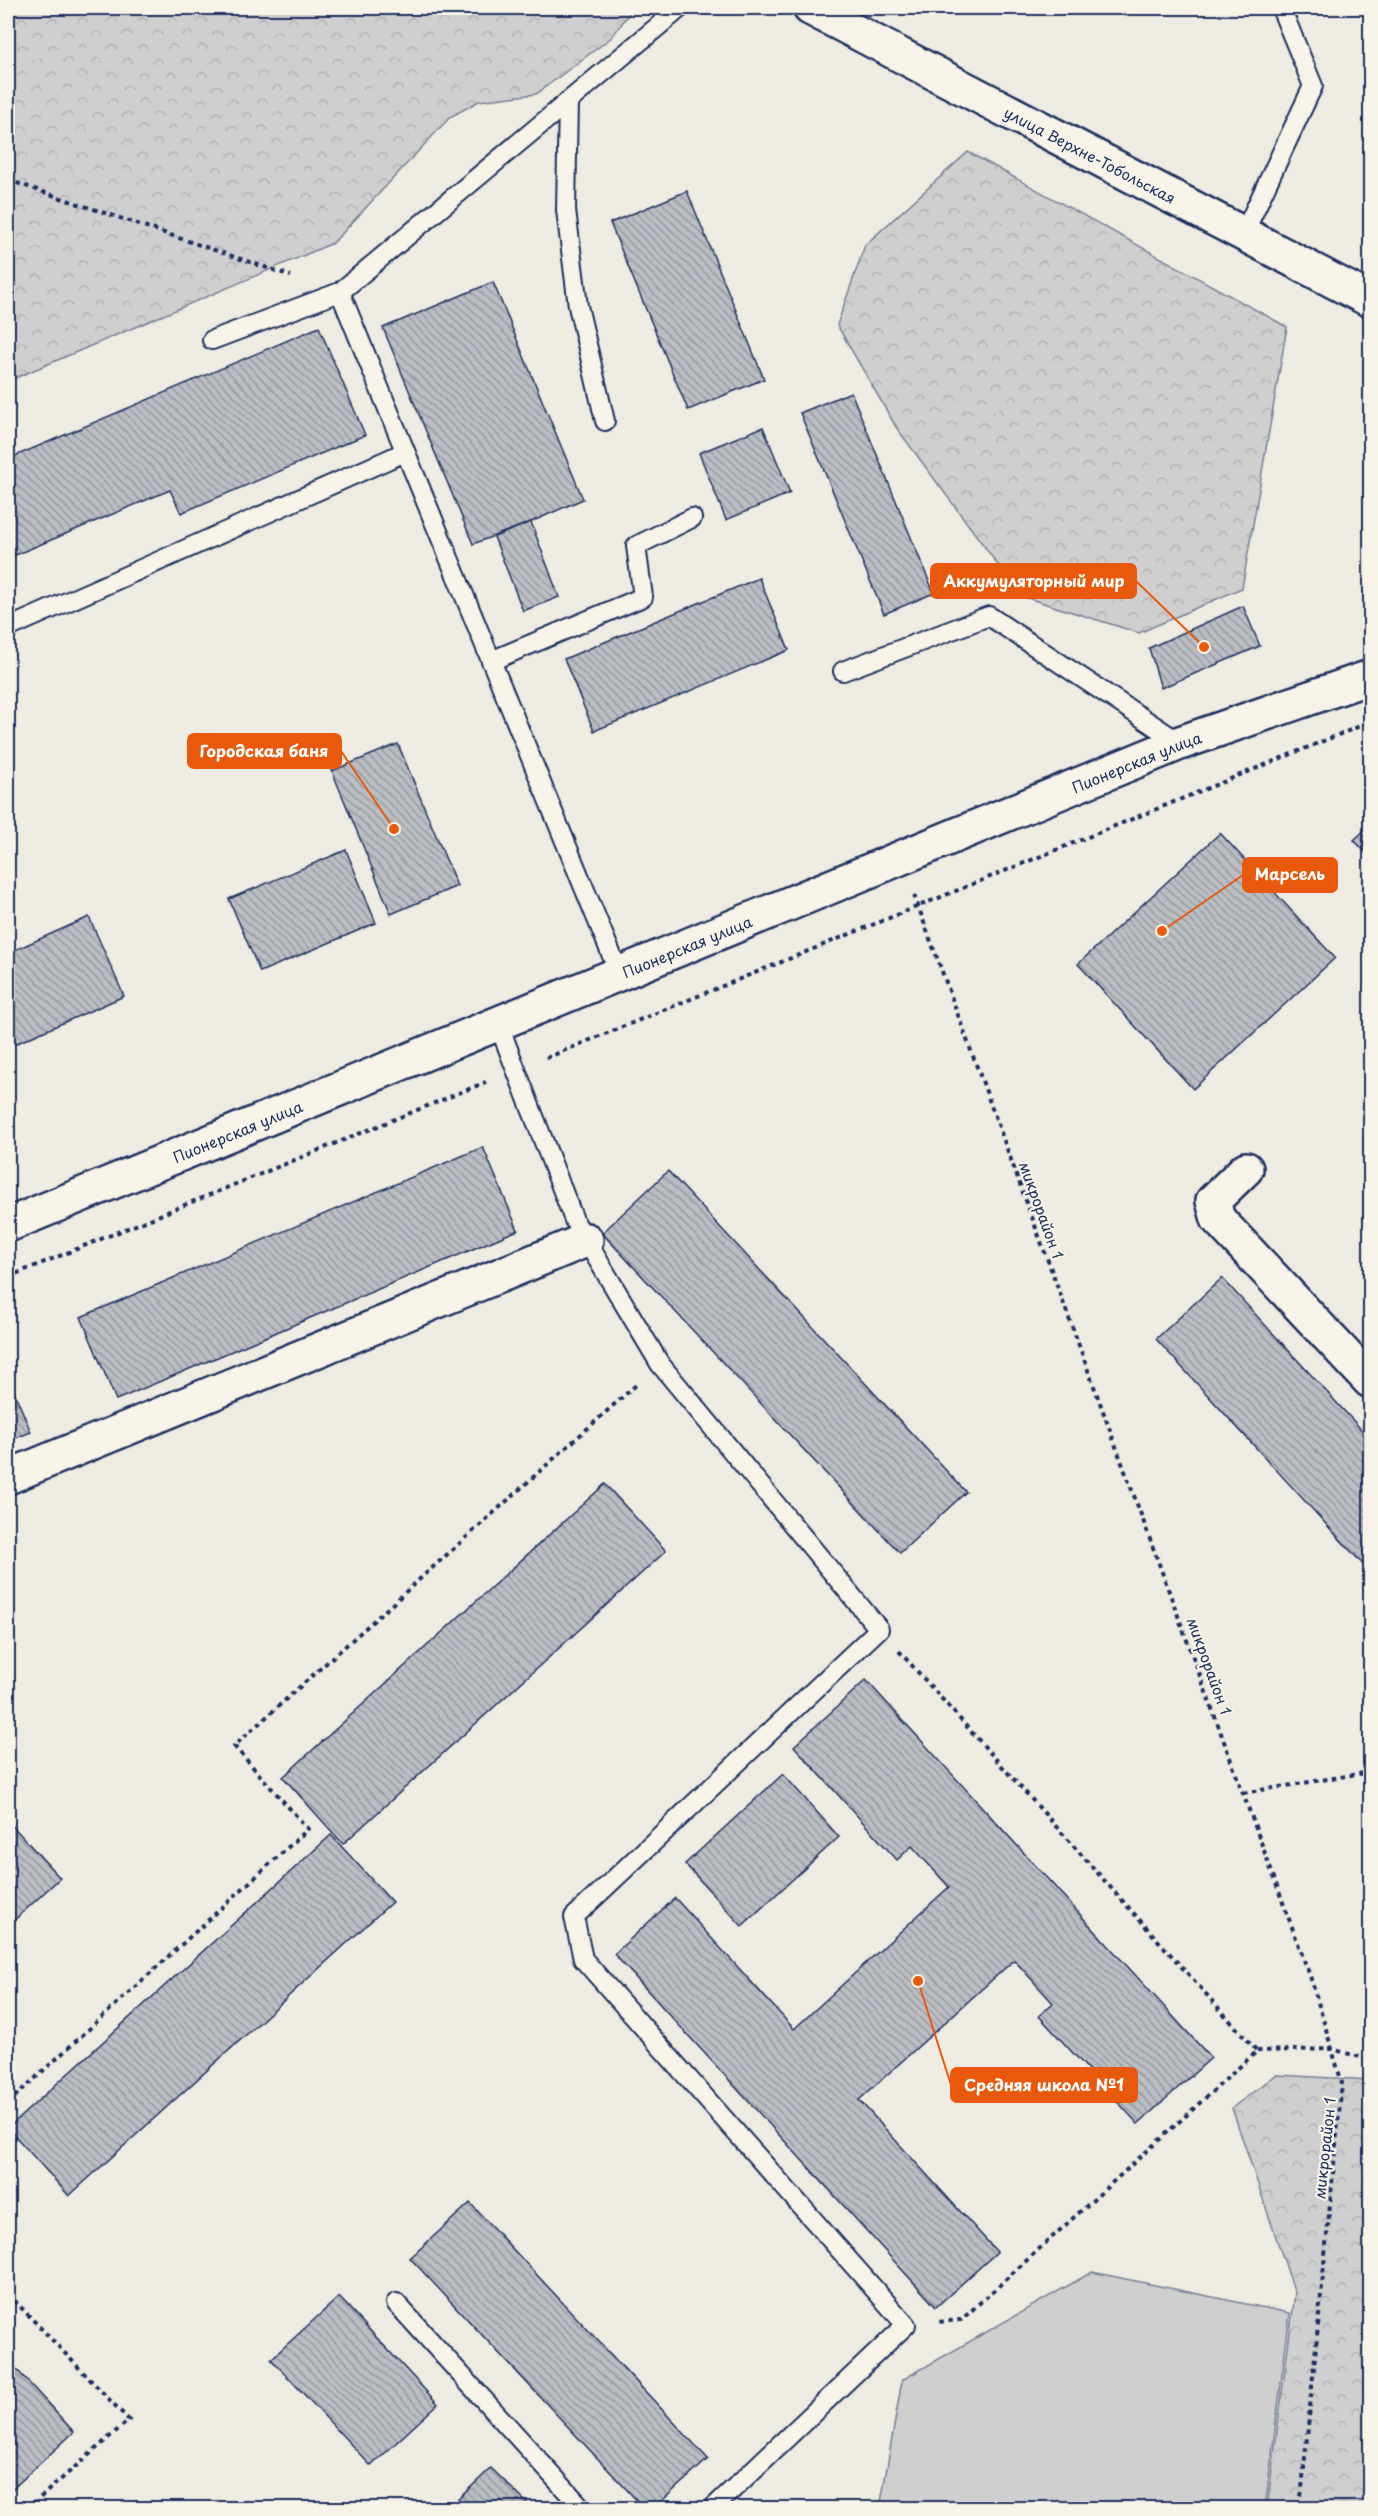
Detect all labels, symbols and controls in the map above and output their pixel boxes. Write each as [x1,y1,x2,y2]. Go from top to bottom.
street label: улица Верхне-Тобольская [1000,100,1180,208]
callout: Аккумуляторный мир [931,564,1136,598]
text: Аккумуляторный мир [943,568,1125,592]
street label: Пионерская улица [1068,725,1205,798]
callout: Городская баня [188,734,341,768]
text: Городская баня [200,738,328,762]
callout: Марсель [1243,858,1337,892]
text: Марсель [1255,861,1325,885]
street label: Пионерская улица [619,909,756,983]
street label: Пионерская улица [169,1094,306,1168]
street label: микрорайон 1 [1014,1158,1070,1262]
street label: микрорайон 1 [1182,1614,1238,1718]
callout: Средняя школа №1 [951,2068,1137,2102]
text: Средняя школа №1 [964,2072,1124,2096]
street label: микрорайон 1 [1307,2096,1341,2200]

